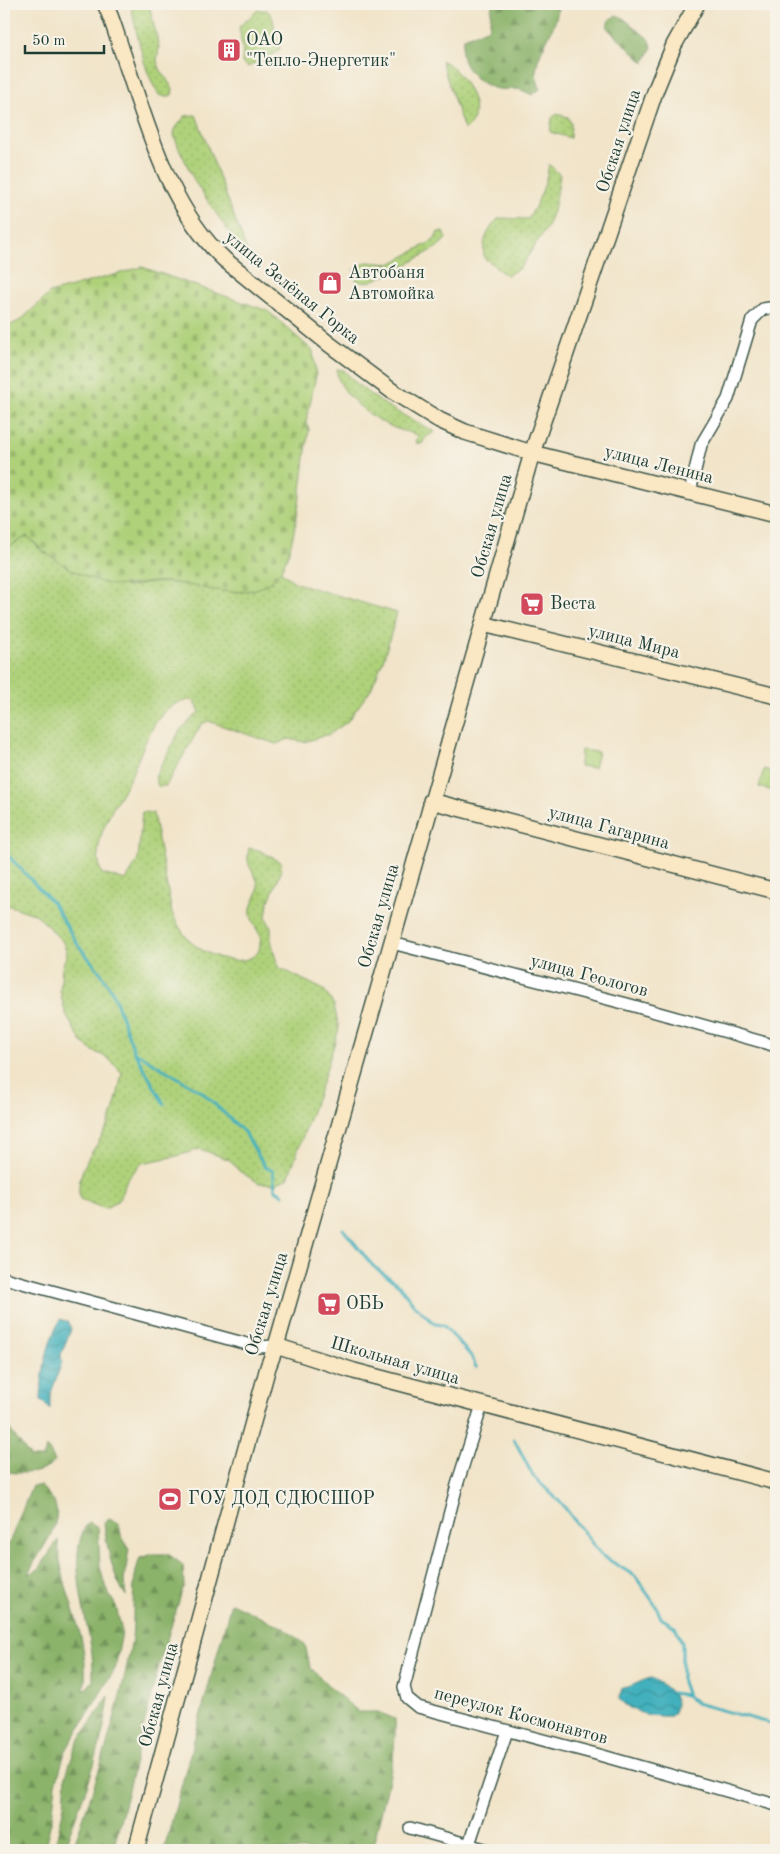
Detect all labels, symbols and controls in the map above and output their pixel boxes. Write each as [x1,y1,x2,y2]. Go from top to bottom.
scale bar [25,22,104,54]
place label: ОАО "Тепло-Энергетик" [246,31,396,70]
text: 50 m [32,34,66,49]
building icon: ОАО "Тепло-Энергетик" [216,37,242,63]
street label: Обская улица [594,87,644,195]
street label: улица Зелёная Горка [221,228,363,348]
place label: Автобаня Автомойка [348,264,435,303]
shop icon: Автобаня Автомойка [317,270,343,296]
street label: улица Ленина [603,443,715,487]
street label: Обская улица [468,472,516,580]
supermarket icon: Веста [519,591,545,617]
place label: Веста [550,595,596,613]
street label: улица Мира [586,622,682,662]
street label: улица Гагарина [546,803,672,853]
street label: Обская улица [355,862,403,970]
street label: улица Геологов [528,952,650,1000]
street label: Обская улица [243,1250,291,1358]
supermarket icon: ОБЬ [316,1291,342,1317]
place label: ОБЬ [346,1295,384,1313]
street label: Школьная улица [328,1334,462,1388]
sports icon: ГОУ ДОД СДЮСШОР [157,1486,183,1512]
place label: ГОУ ДОД СДЮСШОР [188,1490,375,1508]
street label: Обская улица [136,1641,182,1749]
street label: переулок Космонавтов [432,1684,610,1748]

